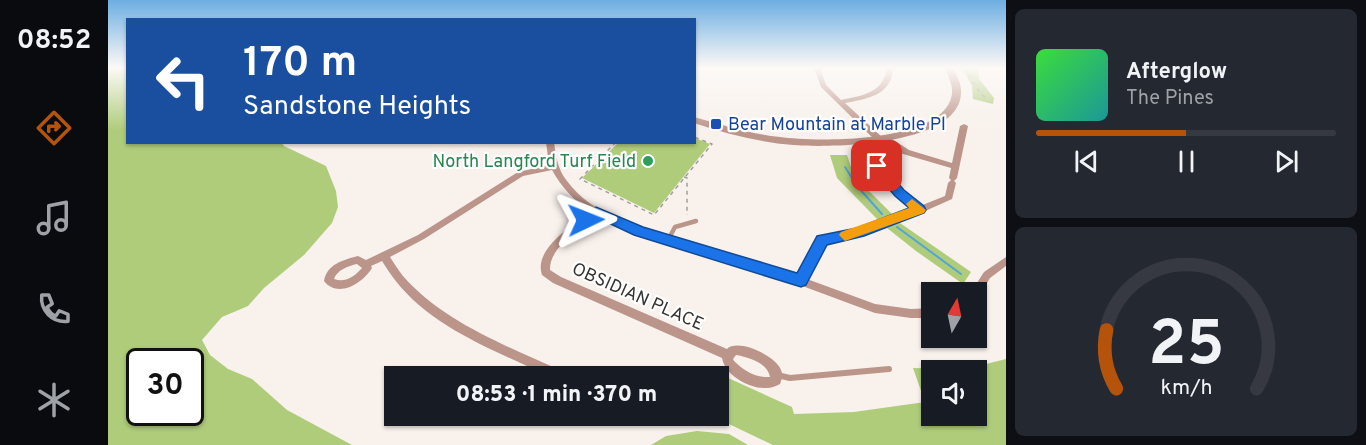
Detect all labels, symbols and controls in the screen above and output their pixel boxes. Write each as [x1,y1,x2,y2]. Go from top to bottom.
text: 08:52 [17,24,91,58]
text: 170 m [243,38,357,91]
icon: left [144,42,222,120]
text: Afterglow [1126,59,1227,86]
text: The Pines [1126,86,1214,112]
text: Sandstone Heights [243,90,471,124]
icon: directions [33,107,75,149]
place label: Bear Mountain at Marble Pl [728,114,946,137]
marker: Bear Mountain at Marble Pl [709,117,723,131]
pin [851,140,902,191]
icon: previous [1070,145,1103,178]
icon: pause [1170,145,1203,178]
icon: next [1270,145,1303,178]
icon: arrive [860,149,893,182]
place label: North Langford Turf Field [433,151,636,174]
marker: North Langford Turf Field [641,154,655,168]
position arrow [554,188,618,252]
icon: music [33,197,75,239]
street label: OBSIDIAN PLACE [568,258,707,337]
north arrow [921,282,987,348]
map controls [921,282,987,426]
icon: phone [33,288,75,330]
text: 25 [1148,308,1224,387]
speed limit sign: 30 [126,348,204,426]
button: sound [921,360,987,426]
text: km/h [1160,375,1212,402]
icon: climate [33,379,75,421]
text: 08:53 · 1 min · 370 m [456,382,657,409]

